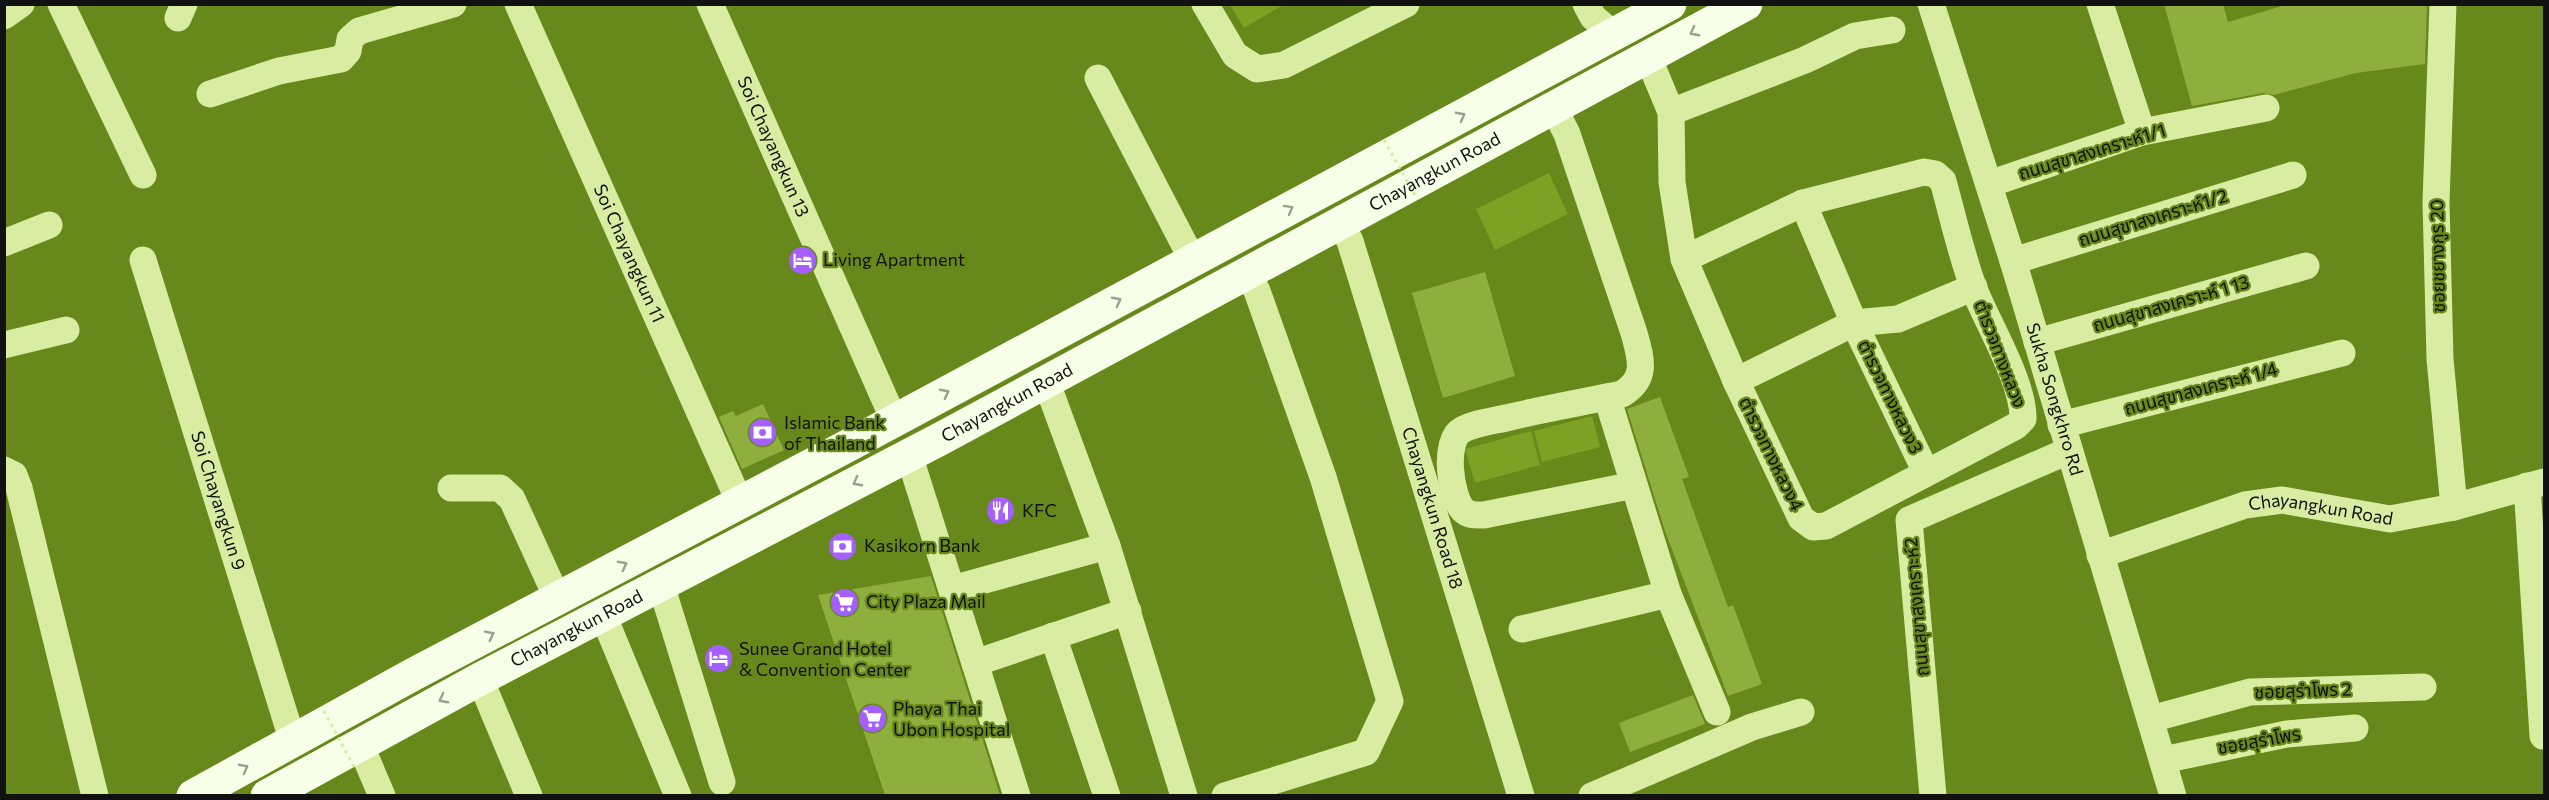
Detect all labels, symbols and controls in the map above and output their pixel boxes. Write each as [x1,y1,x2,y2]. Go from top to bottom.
one-way arrow [1690,25,1701,36]
street label: Soi Chayangkun 13 [733,73,815,220]
one-way arrow [1454,112,1465,123]
street label: ถนนสุขาสงเคราะห์1/1 [2016,118,2168,185]
street label: Chayangkun Road [1365,127,1504,216]
street label: Soi Chayangkun 11 [590,180,670,326]
street label: ถนนสุขาสงเคราะห์1/2 [2075,184,2230,251]
street label: ชอยชยางกูร 20 [2425,199,2451,313]
one-way arrow [1283,205,1293,216]
hotel icon: Living Apartment [786,244,818,276]
place label: Living Apartment [823,248,965,270]
street label: ถนนสุขาสงเคราะห์ 1 13 [2090,270,2252,337]
one-way arrow [1111,297,1122,309]
street label: ตำรวจทางหลวง [1970,297,2032,410]
street label: Sukha Songkhro Rd [2022,320,2088,478]
street label: ตำรวจทางหลวง3 [1854,336,1928,457]
street label: ถนนสุขาสงเคราะห์ 1/4 [2122,357,2280,420]
street label: Chayangkun Road [937,358,1076,446]
one-way arrow [939,389,950,400]
street label: ตำรวจทางหลวง4 [1735,393,1809,514]
place label: Islamic Bank of Thailand [784,411,885,454]
bank icon: Islamic Bank of Thailand [747,417,779,449]
street label: Chayangkun Road 18 [1398,424,1469,591]
street label: Soi Chayangkun 9 [187,428,251,573]
one-way arrow [853,475,863,486]
street label: Chayangkun Road [2247,488,2395,529]
restaurant icon: KFC [985,495,1017,527]
place label: KFC [1022,499,1057,521]
bank icon: Kasikorn Bank [827,530,859,562]
place label: Kasikorn Bank [864,534,981,556]
street label: ถนนสุขาสงเคราะห์2 [1899,537,1934,677]
one-way arrow [616,561,627,573]
street label: Chayangkun Road [506,584,646,671]
supermarket icon: City Plaza Mail [829,586,861,618]
place label: City Plaza Mail [866,590,986,612]
one-way arrow [483,631,494,642]
place label: Sunee Grand Hotel & Convention Center [739,637,910,680]
hotel icon: Sunee Grand Hotel & Convention Center [702,643,734,675]
street label: ชอยสุรำโพร 2 [2254,677,2352,704]
one-way arrow [438,692,449,703]
place label: Phaya Thai Ubon Hospital [893,697,1010,740]
supermarket icon: Phaya Thai Ubon Hospital [856,703,888,735]
street label: ชอยสุรำโพร [2216,722,2302,759]
one-way arrow [238,764,249,775]

